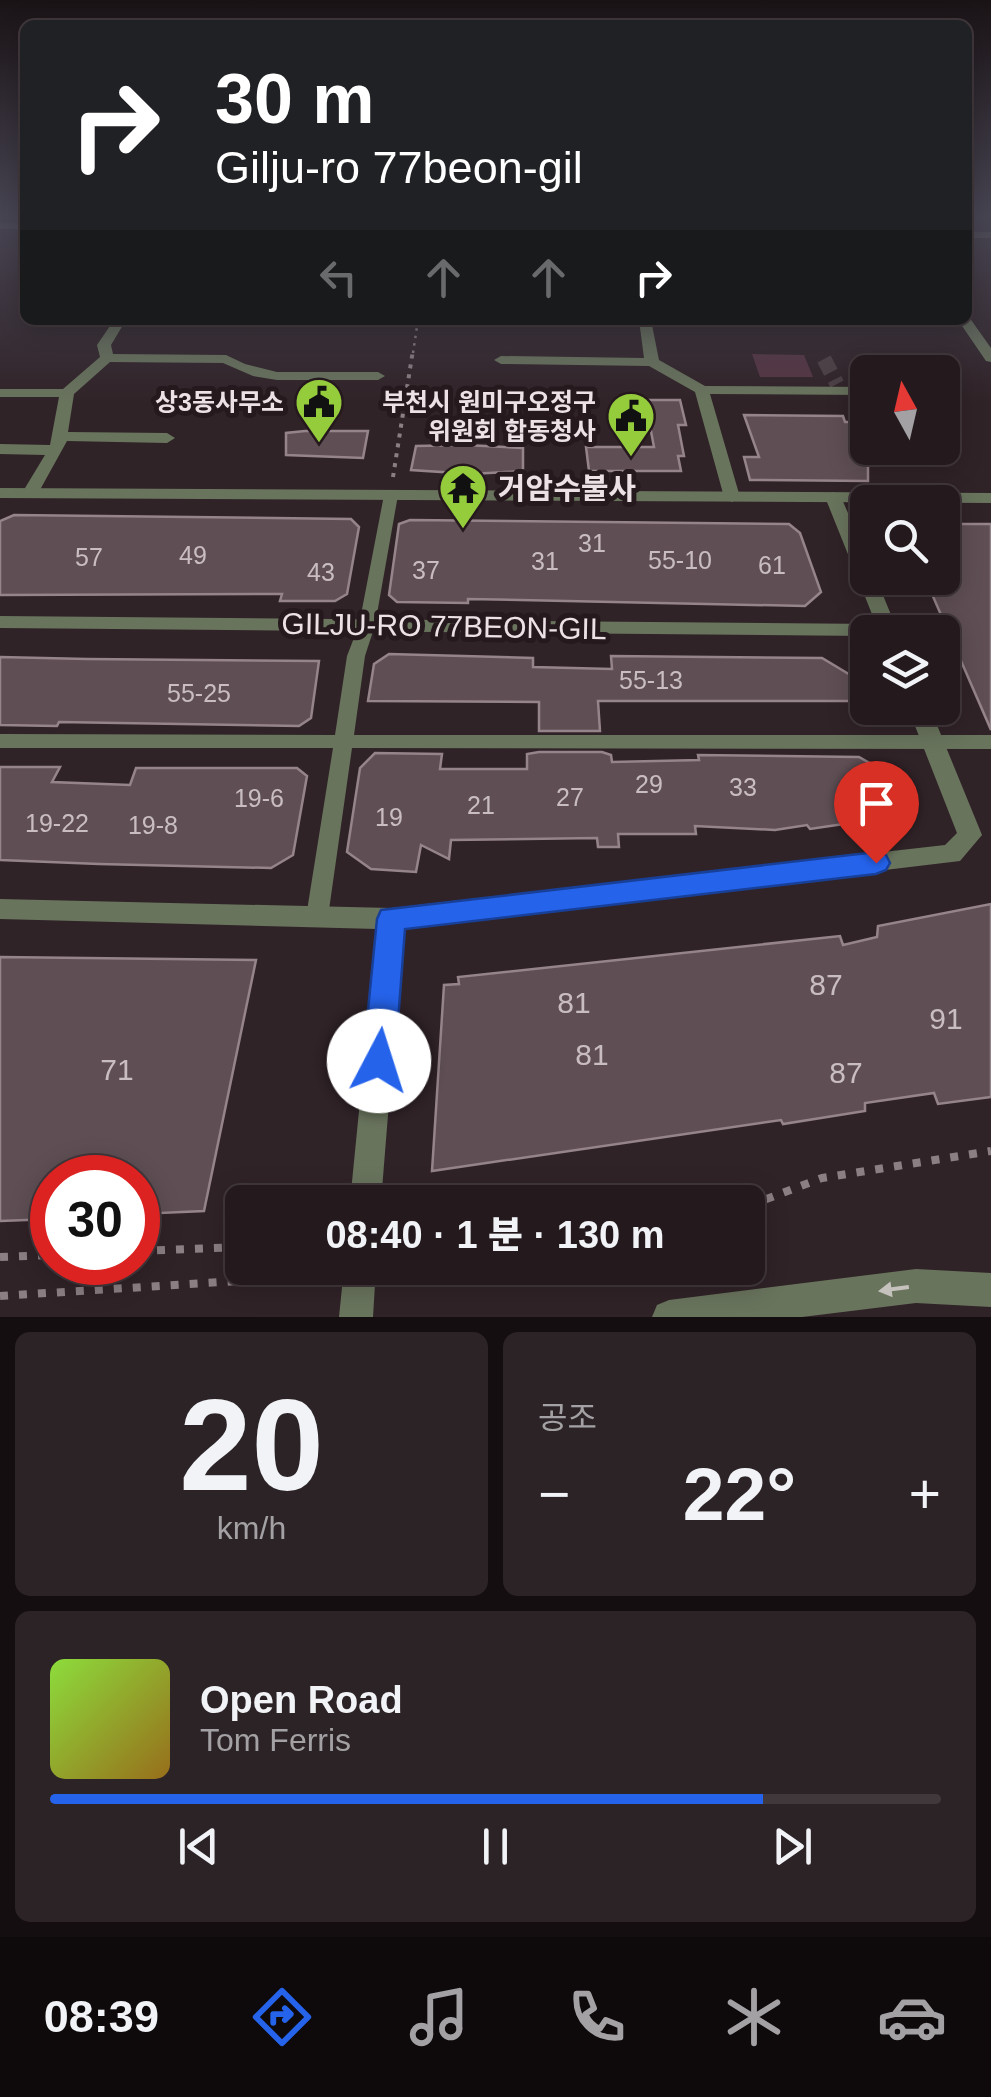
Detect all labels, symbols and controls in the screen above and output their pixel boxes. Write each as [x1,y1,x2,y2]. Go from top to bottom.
icon: right [50,60,180,190]
text: 30 m [215,60,375,138]
text: Gilju-ro 77beon-gil [215,142,583,193]
icon: left [311,250,366,305]
icon: ahead [416,250,471,305]
icon: ahead [521,250,576,305]
icon: right [626,250,681,305]
north arrow [850,355,960,465]
map controls [850,355,960,725]
public building icon: 상3동사무소 [293,376,345,444]
place label: 상3동사무소 [155,388,284,416]
place label: 부천시 원미구오정구 위원회 합동청사 [382,388,596,445]
public building icon: 부천시 원미구오정구 위원회 합동청사 [605,390,657,458]
temple icon: 거암수불사 [437,462,489,530]
place label: 거암수불사 [498,472,636,505]
button: search [850,485,960,595]
house number: 31 [578,529,606,557]
house number: 49 [179,541,207,569]
house number: 57 [75,543,103,571]
house number: 55-10 [648,546,712,574]
house number: 31 [531,547,559,575]
house number: 61 [758,551,786,579]
house number: 37 [412,556,440,584]
house number: 43 [307,558,335,586]
street label: GILJU-RO 77BEON-GIL [281,607,607,645]
button: layers [850,615,960,725]
house number: 55-13 [619,666,683,694]
house number: 55-25 [167,679,231,707]
pin [834,761,919,864]
house number: 29 [635,770,663,798]
house number: 33 [729,773,757,801]
icon: arrive [849,776,904,831]
house number: 27 [556,783,584,811]
house number: 19-6 [234,784,284,812]
house number: 21 [467,791,495,819]
house number: 19 [375,803,403,831]
house number: 19-22 [25,809,89,837]
house number: 19-8 [128,811,178,839]
house number: 87 [809,968,843,1001]
house number: 81 [557,986,591,1019]
house number: 91 [929,1002,963,1035]
position arrow [327,1009,431,1113]
house number: 81 [575,1038,609,1071]
house number: 71 [100,1053,134,1086]
house number: 87 [829,1056,863,1089]
speed limit sign: 30 [30,1155,160,1285]
text: 08:40 · 1 분 · 130 m [325,1214,665,1256]
one-way arrow [878,1281,909,1297]
text: 20 [179,1372,324,1518]
text: 공조 [538,1400,597,1436]
text: 22° [683,1452,796,1536]
text: − [538,1463,570,1525]
text: + [909,1463,941,1525]
text: km/h [217,1510,286,1546]
text: Open Road [200,1679,403,1721]
text: Tom Ferris [200,1722,351,1758]
icon: previous [171,1819,226,1874]
icon: pause [468,1819,523,1874]
icon: next [765,1819,820,1874]
icon: directions [247,1982,317,2052]
icon: music [404,1982,474,2052]
icon: phone [562,1982,632,2052]
icon: climate [719,1982,789,2052]
icon: car [877,1982,947,2052]
text: 08:39 [44,1991,159,2042]

